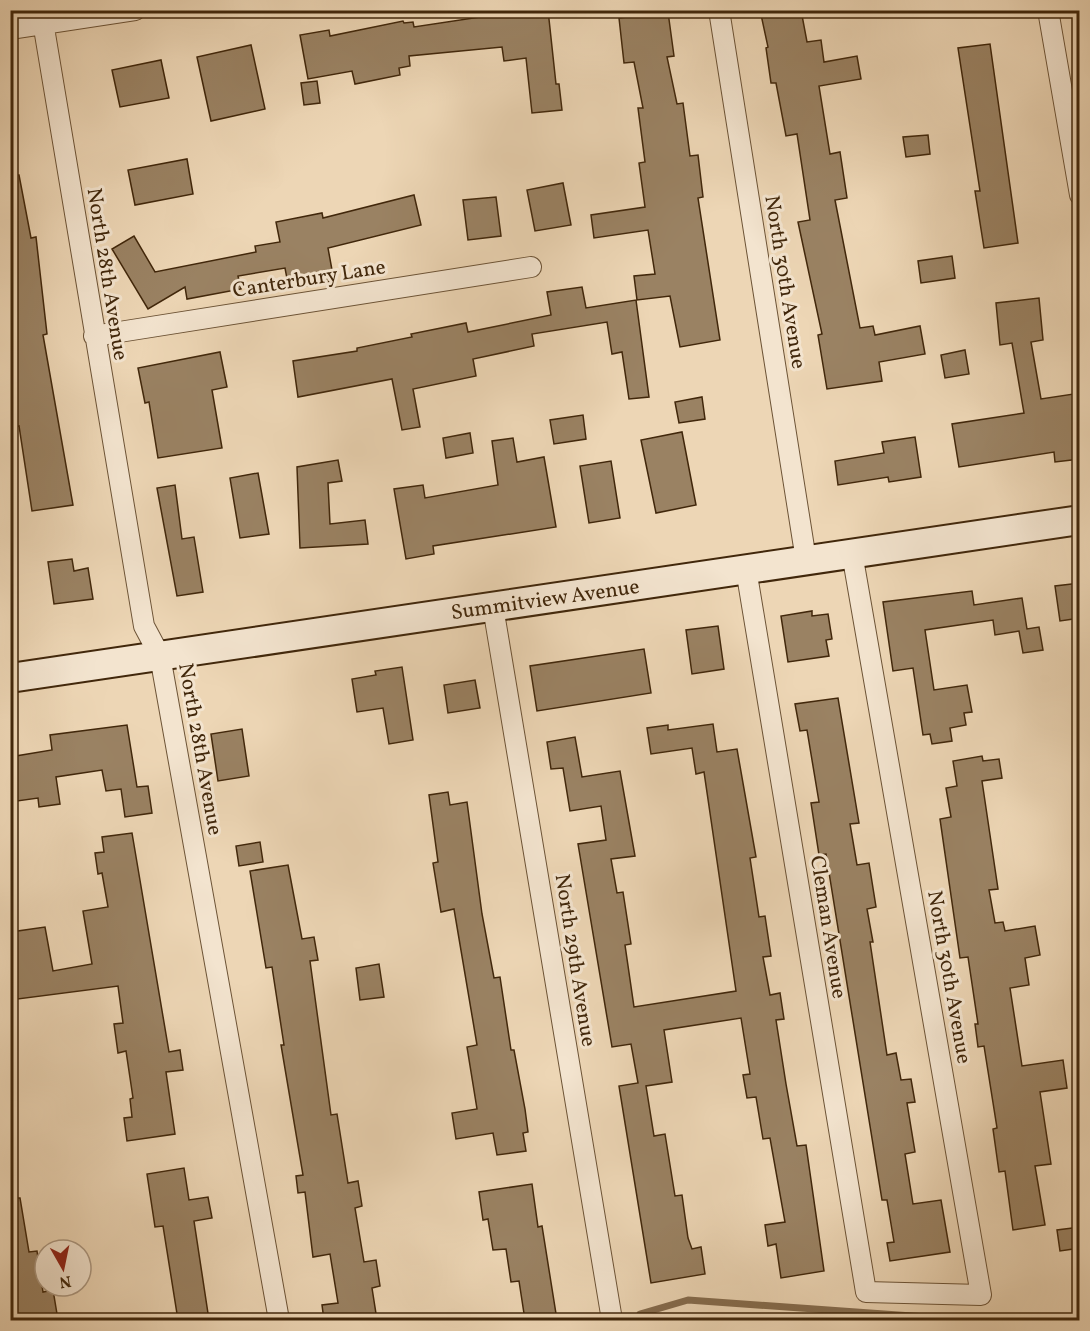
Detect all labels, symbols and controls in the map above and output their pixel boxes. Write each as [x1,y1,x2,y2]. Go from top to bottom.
street label: North 28th Avenue [79,186,134,363]
street label: North 30th Avenue [756,193,813,371]
street label: Canterbury Lane [231,253,388,306]
street label: Summitview Avenue [449,573,641,628]
street label: North 28th Avenue [170,661,229,838]
street label: Cleman Avenue [802,854,853,1001]
street label: North 29th Avenue [547,872,602,1049]
street label: North 30th Avenue [919,888,978,1066]
north arrow [33,1238,93,1298]
text: N [57,1269,72,1293]

